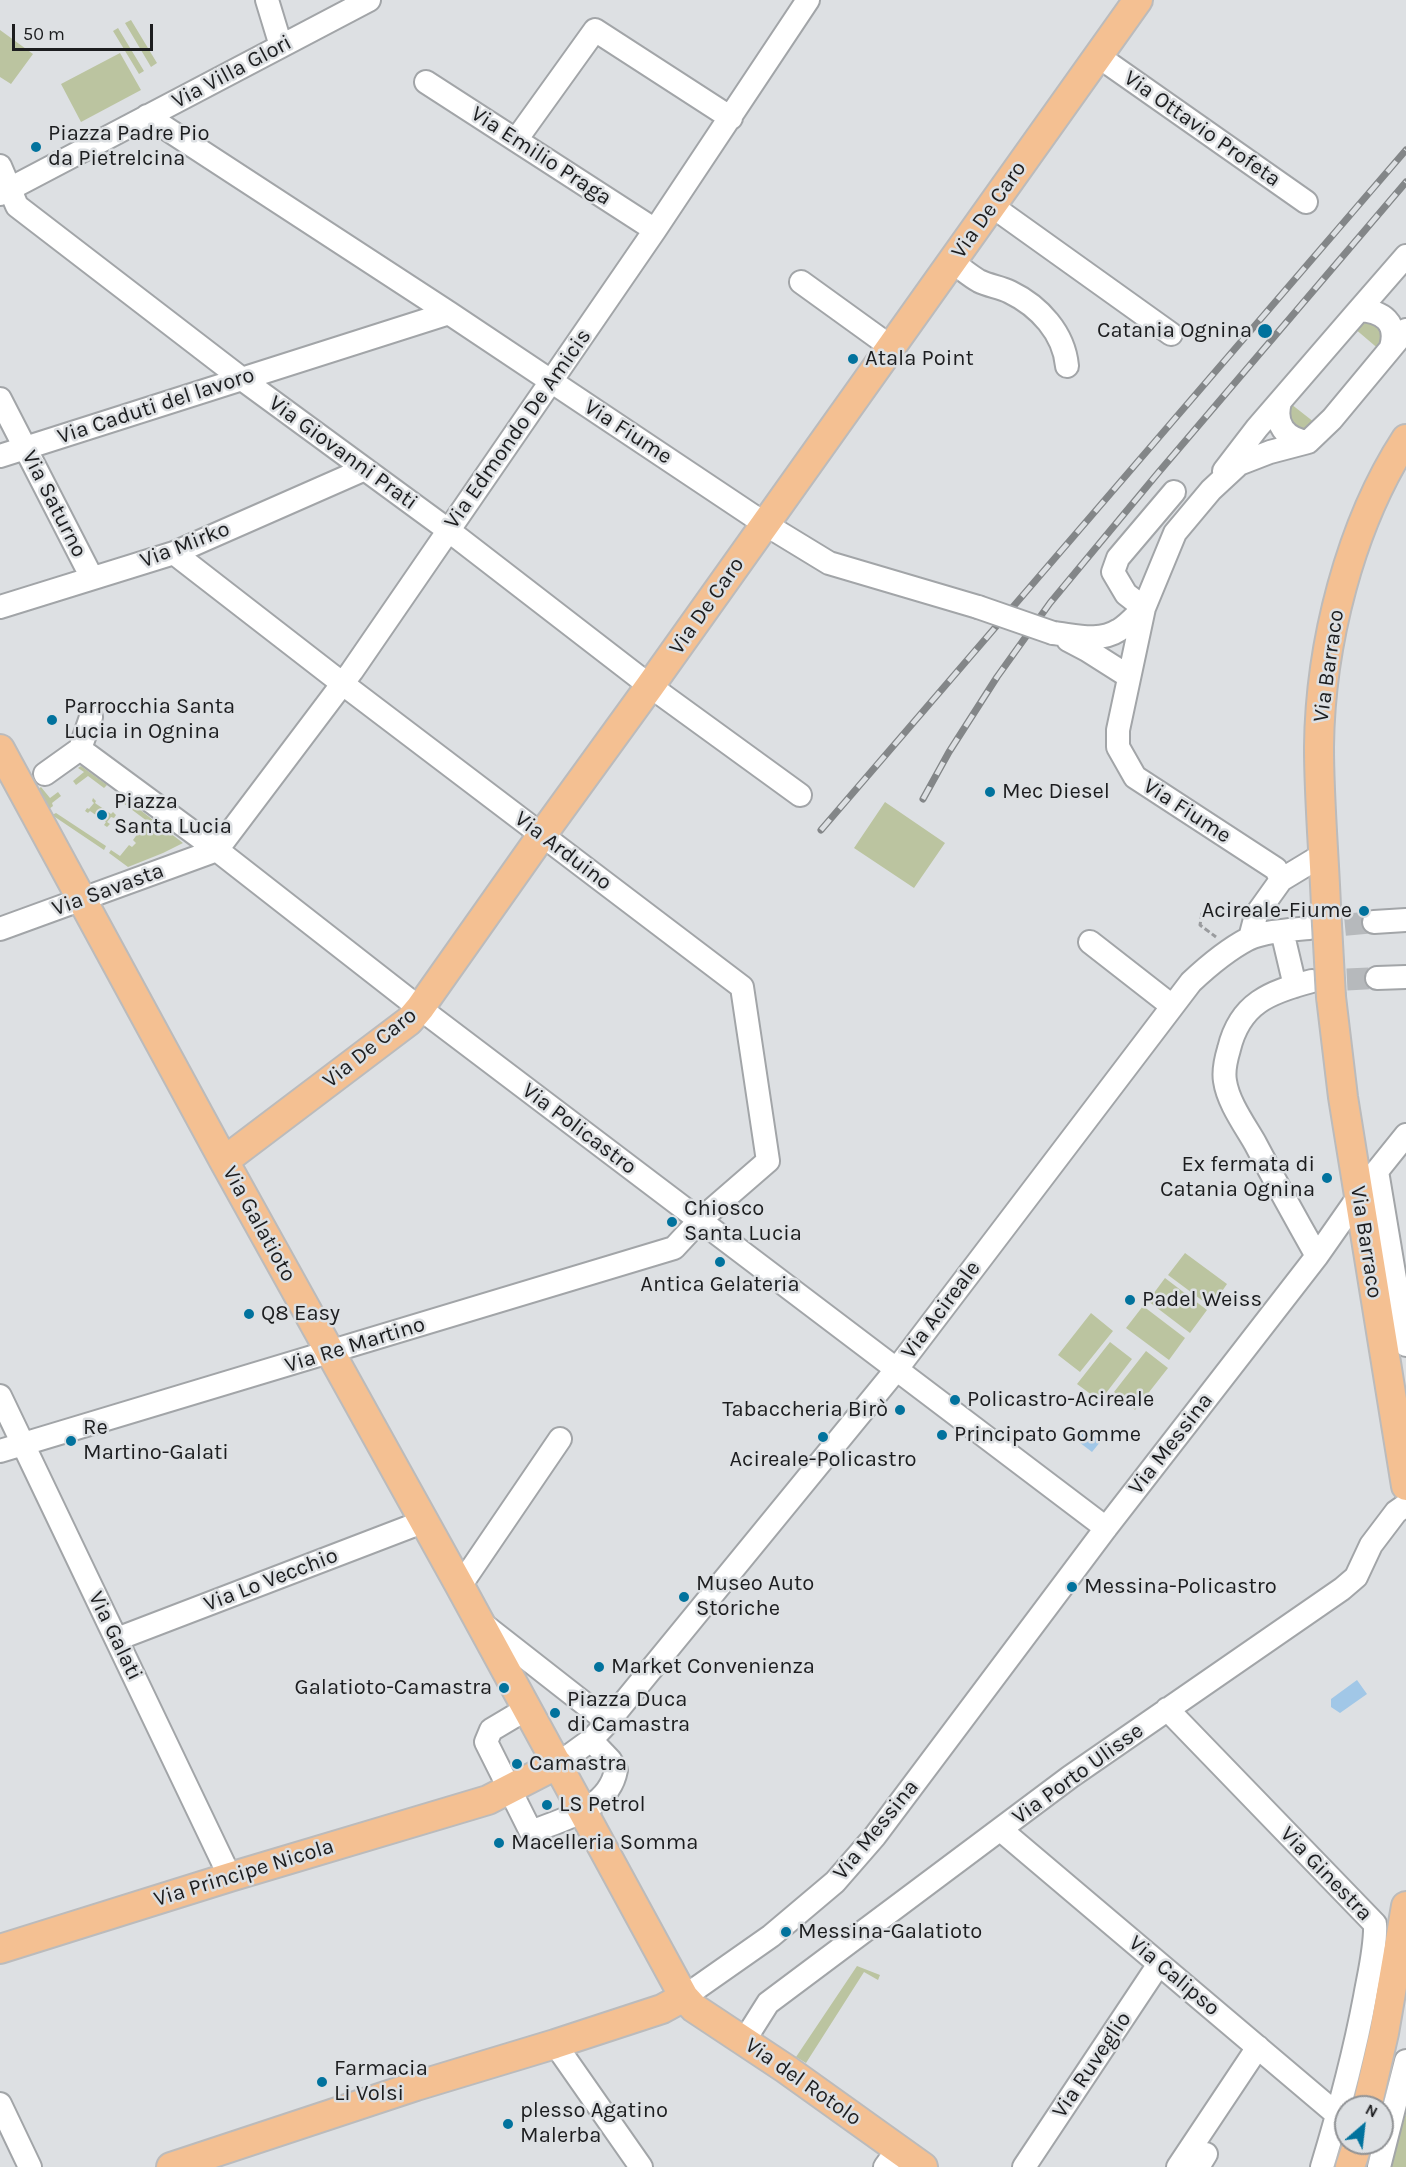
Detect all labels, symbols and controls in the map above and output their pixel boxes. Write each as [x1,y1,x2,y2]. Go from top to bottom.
scale bar [15,12,156,50]
text: 50 m [23,23,65,45]
street label: Via Villa Glori [168,29,296,115]
street label: Via Ottavio Profeta [1119,65,1285,193]
street label: Via Emilio Praga [466,101,616,211]
place label: Piazza Padre Pio da Pietrelcina [48,121,210,172]
marker: Piazza Padre Pio da Pietrelcina [29,140,43,154]
street label: Via De Caro [946,156,1032,264]
place label: Catania Ognina [1097,318,1252,344]
marker: Catania Ognina [1256,322,1274,340]
street label: Via Edmondo De Amicis [439,324,597,534]
place label: Atala Point [865,346,974,372]
marker: Atala Point [846,352,860,366]
street label: Via Caduti del lavoro [54,362,258,450]
street label: Via Giovanni Prati [263,390,423,516]
street label: Via Fiume [579,394,677,470]
street label: Via Saturno [16,446,92,562]
street label: Via Mirko [136,516,234,574]
street label: Via De Caro [664,552,750,660]
street label: Via Barraco [1308,608,1350,724]
place label: Parrocchia Santa Lucia in Ognina [64,694,235,746]
marker: Parrocchia Santa Lucia in Ognina [45,713,59,727]
street label: Via Fiume [1138,773,1236,849]
place label: Mec Diesel [1002,779,1110,805]
marker: Mec Diesel [983,785,997,799]
place label: Piazza Santa Lucia [114,789,232,840]
street label: Via Arduino [509,806,617,896]
marker: Piazza Santa Lucia [95,808,109,822]
street label: Via Savasta [49,858,167,922]
place label: Acireale-Fiume [1202,898,1352,924]
marker: Acireale-Fiume [1357,904,1371,918]
street label: Via De Caro [318,1002,422,1094]
street label: Via Policastro [517,1077,641,1181]
place label: Ex fermata di Catania Ognina [1160,1152,1315,1204]
street label: Via Galatioto [216,1162,302,1286]
marker: Ex fermata di Catania Ognina [1320,1171,1334,1185]
street label: Via Barraco [1344,1184,1388,1300]
place label: Chiosco Santa Lucia [684,1196,802,1248]
marker: Chiosco Santa Lucia [665,1215,679,1229]
marker: Antica Gelateria [713,1255,727,1269]
street label: Via Acireale [896,1256,986,1364]
place label: Antica Gelateria [640,1272,800,1298]
place label: Padel Weiss [1142,1287,1262,1313]
marker: Padel Weiss [1123,1293,1137,1307]
place label: Q8 Easy [261,1301,340,1327]
marker: Q8 Easy [242,1307,256,1321]
street label: Via Re Martino [282,1311,428,1379]
place label: Policastro-Acireale [967,1387,1154,1413]
street label: Via Messina [1123,1388,1219,1500]
marker: Policastro-Acireale [948,1393,962,1407]
place label: Tabaccheria Birò [722,1397,888,1423]
marker: Tabaccheria Birò [893,1403,907,1417]
place label: Re Martino-Galati [83,1415,229,1466]
place label: Principato Gomme [954,1422,1141,1448]
marker: Principato Gomme [935,1428,949,1442]
marker: Acireale-Policastro [816,1430,830,1444]
marker: Re Martino-Galati [64,1434,78,1448]
place label: Acireale-Policastro [729,1447,917,1473]
street label: Via Lo Vecchio [200,1542,342,1618]
place label: Museo Auto Storiche [696,1571,814,1622]
place label: Messina-Policastro [1084,1574,1277,1600]
marker: Messina-Policastro [1065,1580,1079,1594]
street label: Via Galati [82,1587,148,1685]
marker: Museo Auto Storiche [677,1590,691,1604]
place label: Market Convenienza [611,1654,815,1680]
marker: Market Convenienza [592,1660,606,1674]
place label: Galatioto-Camastra [294,1675,492,1701]
marker: Galatioto-Camastra [497,1681,511,1695]
place label: Piazza Duca di Camastra [567,1687,690,1738]
marker: Piazza Duca di Camastra [548,1706,562,1720]
street label: Via Porto Ulisse [1007,1718,1149,1830]
place label: Camastra [529,1751,627,1777]
marker: Camastra [510,1757,524,1771]
street label: Via Messina [828,1775,924,1885]
place label: LS Petrol [559,1792,646,1818]
marker: LS Petrol [540,1798,554,1812]
street label: Via Ginestra [1274,1821,1378,1927]
place label: Macelleria Somma [511,1830,698,1856]
street label: Via Principe Nicola [151,1833,337,1913]
marker: Macelleria Somma [492,1836,506,1850]
place label: Messina-Galatioto [798,1919,982,1945]
marker: Messina-Galatioto [779,1925,793,1939]
street label: Via Calipso [1123,1930,1225,2022]
street label: Via Ruveglio [1047,2007,1137,2123]
street label: Via del Rotolo [740,2032,866,2132]
place label: Farmacia Li Volsi [334,2056,428,2108]
marker: Farmacia Li Volsi [315,2075,329,2089]
north arrow [1334,2095,1394,2155]
place label: plesso Agatino Malerba [520,2098,668,2150]
text: N [1362,2099,1381,2122]
marker: plesso Agatino Malerba [501,2117,515,2131]

